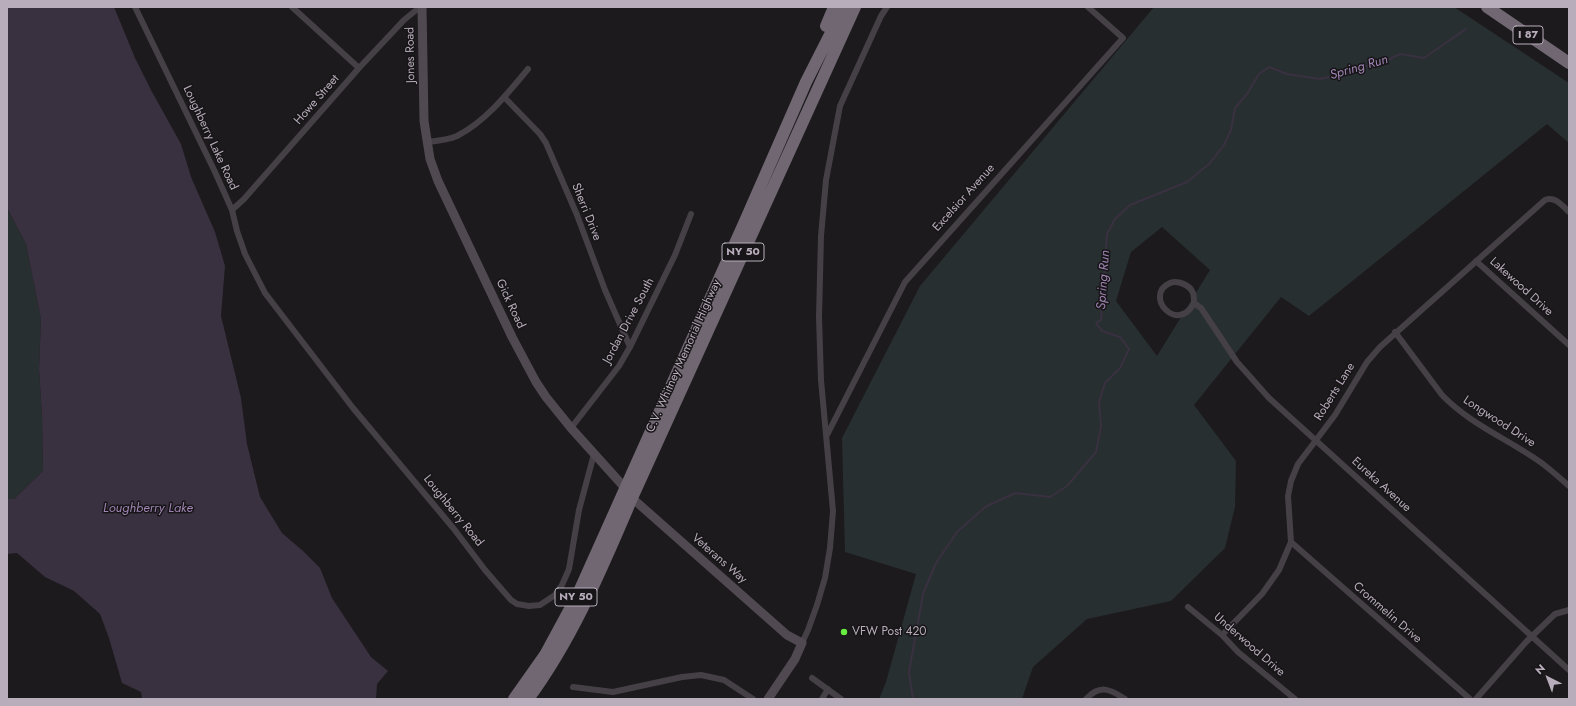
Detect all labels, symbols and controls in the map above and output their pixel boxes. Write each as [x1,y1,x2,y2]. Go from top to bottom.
road number: I 87 [1513,26,1543,44]
street label: Jones Road [403,27,419,83]
water label: Spring Run [1328,52,1390,84]
street label: Howe Street [291,72,343,128]
street label: Loughberry Lake Road [179,83,241,193]
street label: Excelsior Avenue [930,161,998,235]
street label: Sherri Drive [568,181,604,243]
road number: NY 50 [722,243,764,261]
water label: Spring Run [1094,250,1114,310]
street label: Lakewood Drive [1486,255,1556,319]
street label: Jordan Drive South [600,276,658,366]
street label: Gick Road [492,277,528,331]
street label: C.V. Whitney Memorial Highway [644,277,724,435]
street label: Roberts Lane [1312,360,1358,424]
street label: Longwood Drive [1460,393,1538,451]
street label: Eureka Avenue [1348,455,1414,515]
street label: Loughberry Road [420,472,486,550]
water label: Loughberry Lake [103,501,193,517]
street label: Veterans Way [688,531,750,587]
street label: Crommelin Drive [1350,579,1424,647]
road number: NY 50 [555,588,597,606]
street label: Underwood Drive [1211,610,1287,680]
place label: VFW Post 420 [852,625,927,639]
marker: VFW Post 420 [839,627,849,637]
north arrow [1528,658,1568,698]
text: N [1531,660,1549,678]

